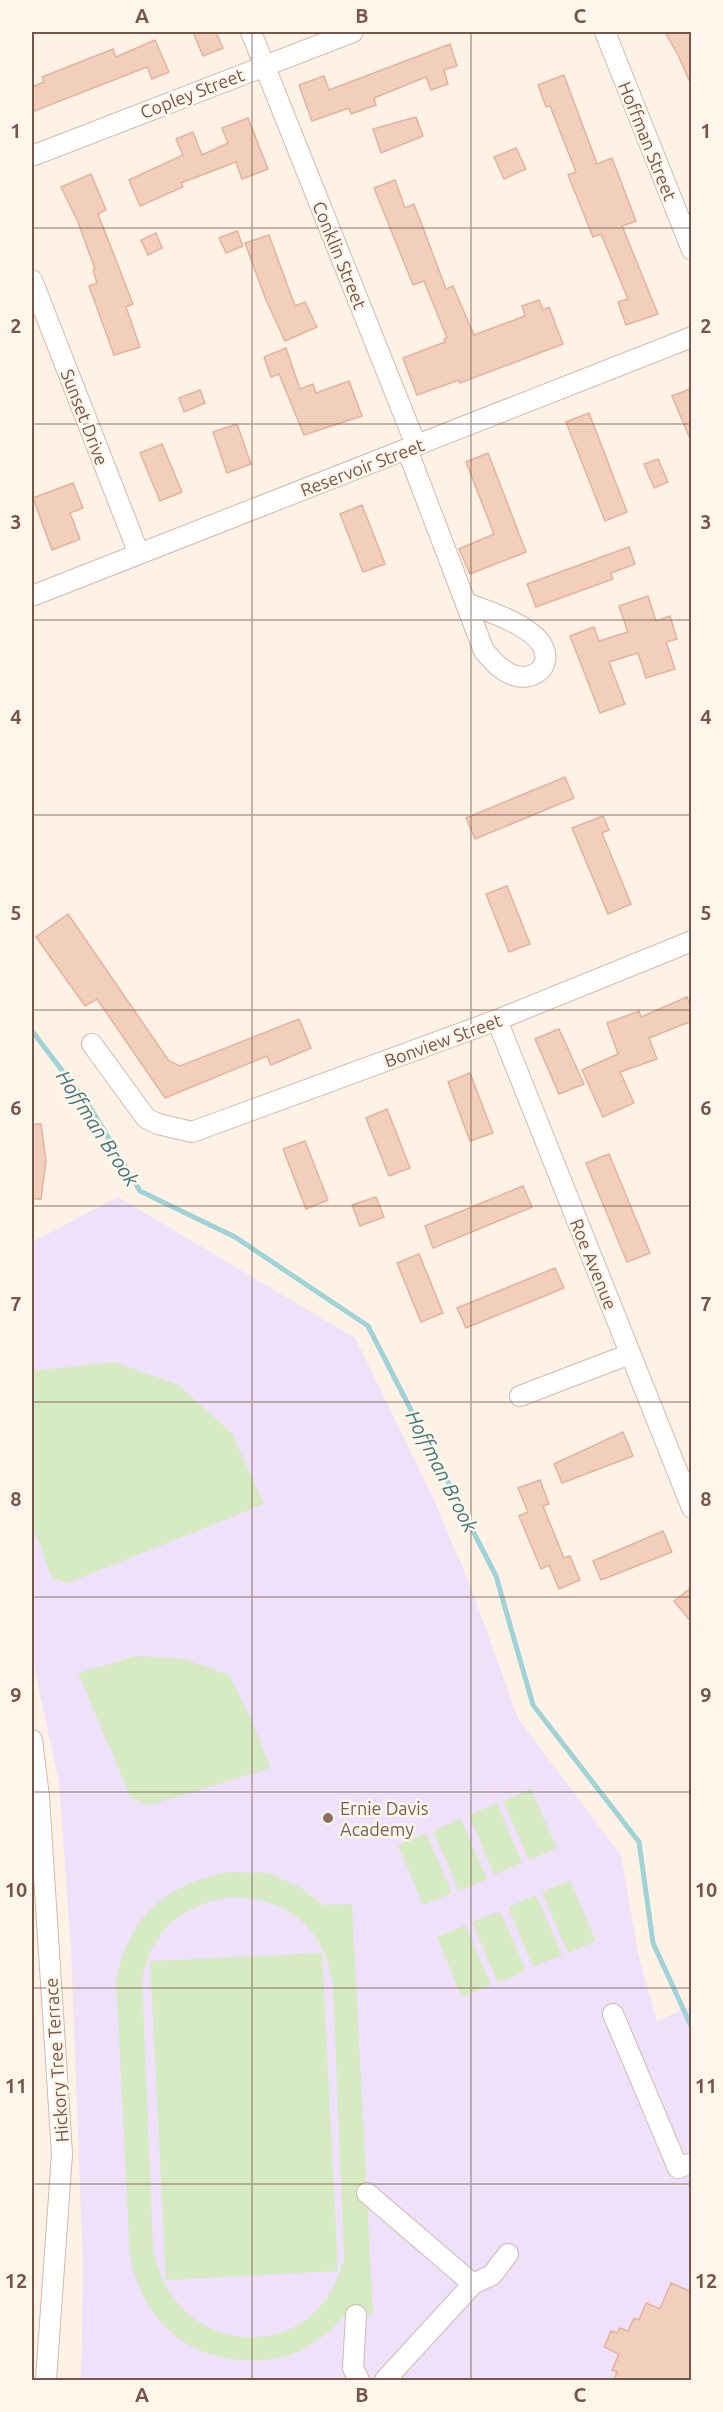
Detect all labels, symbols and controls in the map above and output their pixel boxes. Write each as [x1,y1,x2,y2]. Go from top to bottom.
text: A [135,4,149,27]
text: B [355,4,369,27]
text: C [574,4,587,27]
street label: Copley Street [137,64,247,122]
street label: Hoffman Street [615,79,681,203]
text: 1 [10,119,22,142]
text: 1 [700,119,712,142]
street label: Conklin Street [309,198,371,312]
text: 2 [10,314,22,337]
text: 2 [700,314,712,337]
street label: Sunset Drive [57,366,113,468]
street label: Reservoir Street [297,434,427,500]
text: 3 [10,510,22,533]
text: 3 [700,510,712,533]
text: 4 [10,705,22,728]
text: 4 [700,705,712,728]
text: 5 [10,901,22,924]
text: 5 [700,901,712,924]
street label: Bonview Street [381,1009,505,1071]
water label: Hoffman Brook [52,1066,144,1191]
text: 6 [10,1096,22,1119]
text: 6 [700,1096,712,1119]
street label: Roe Avenue [567,1216,621,1312]
text: 7 [10,1292,22,1315]
text: 7 [700,1292,712,1315]
water label: Hoffman Brook [401,1406,483,1536]
text: 8 [10,1487,22,1510]
text: 8 [700,1487,712,1510]
text: 9 [10,1683,22,1706]
text: 9 [700,1683,712,1706]
place label: Ernie Davis Academy [340,1798,429,1839]
marker: Ernie Davis Academy [321,1811,335,1825]
text: 10 [5,1878,27,1901]
text: 10 [695,1878,717,1901]
street label: Hickory Tree Terrace [40,1977,72,2143]
text: 11 [5,2074,27,2097]
text: 11 [695,2074,717,2097]
text: 12 [5,2269,27,2292]
text: 12 [695,2269,717,2292]
text: A [135,2383,149,2406]
text: B [355,2383,369,2406]
text: C [574,2383,587,2406]

